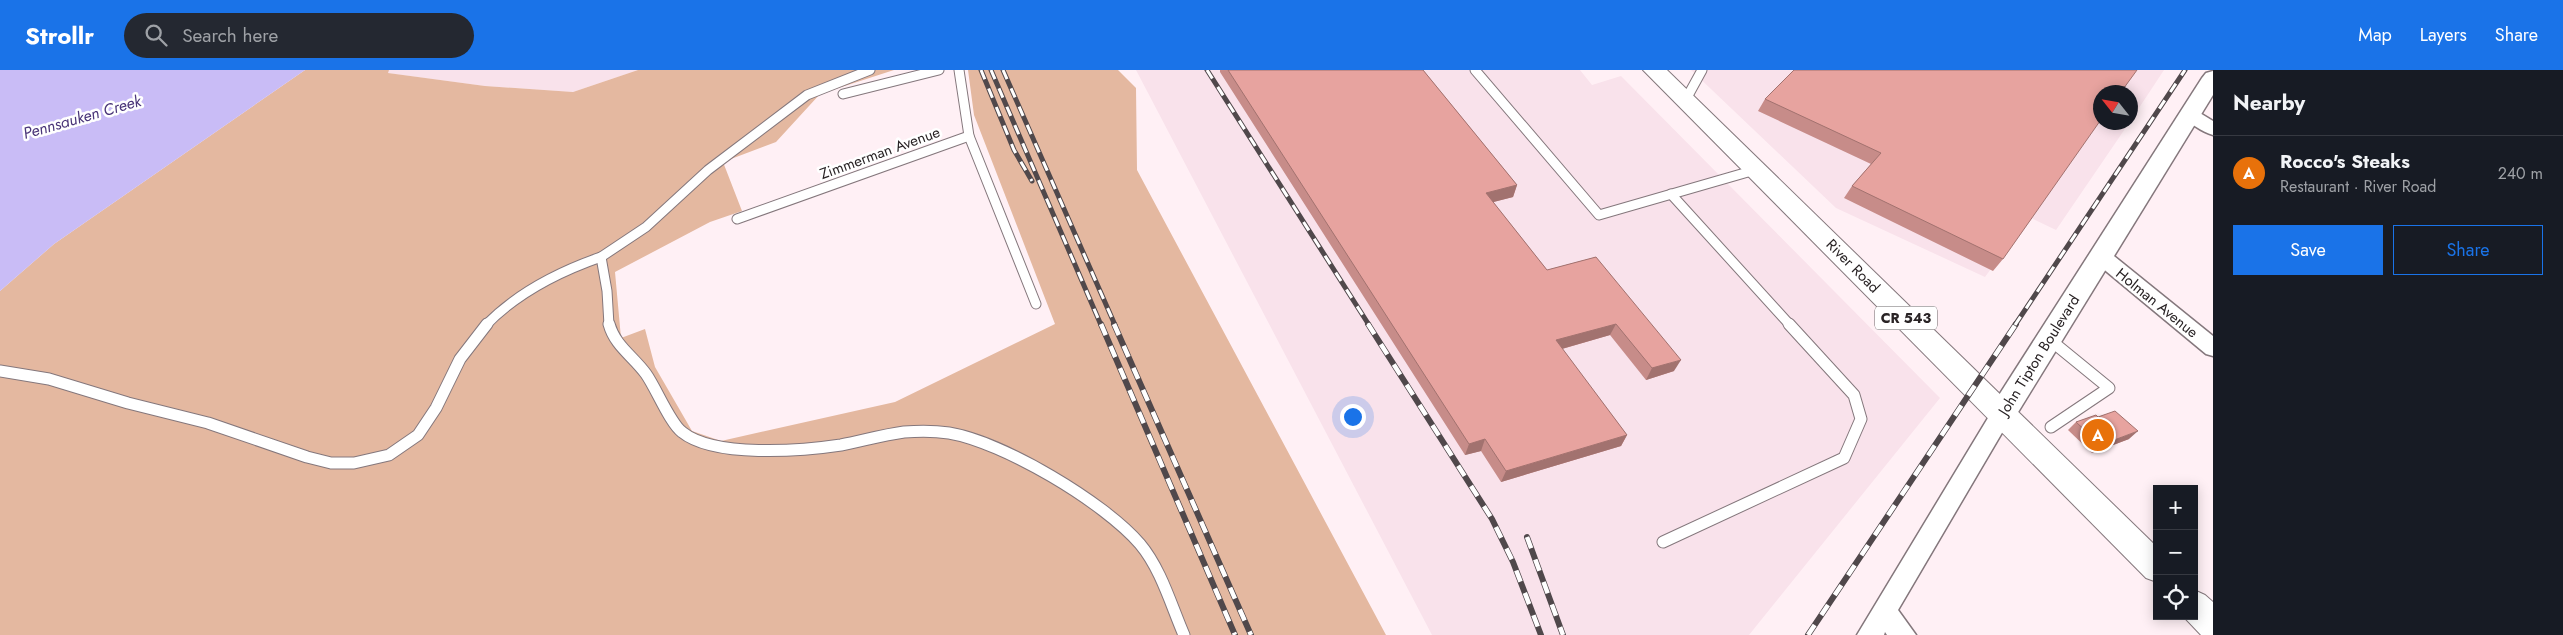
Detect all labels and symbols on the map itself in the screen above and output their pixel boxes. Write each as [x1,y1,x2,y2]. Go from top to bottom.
north arrow [2093,85,2138,130]
water label: Pennsauken Creek [20,89,145,145]
street label: Zimmerman Avenue [817,121,943,185]
street label: River Road [1821,234,1885,298]
street label: Holman Avenue [2111,263,2203,343]
street label: John Tipton Boulevard [1992,290,2085,421]
road number: CR 543 [1875,307,1937,330]
your location [1340,404,1366,430]
pin: A [2082,416,2114,454]

